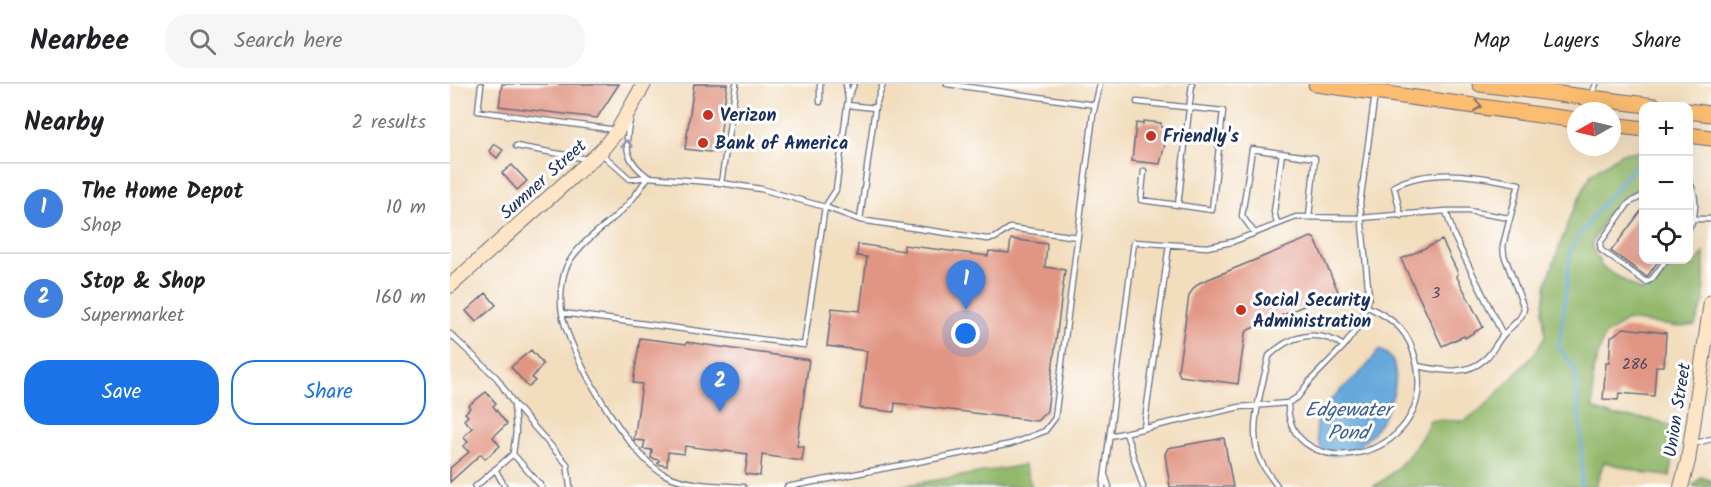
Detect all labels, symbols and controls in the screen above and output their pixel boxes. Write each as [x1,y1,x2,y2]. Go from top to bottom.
search box [165,14,585,68]
text: Nearbee [30,19,129,64]
text: Search here [234,24,342,59]
icon: search [186,25,219,58]
text: Map [1473,25,1510,58]
text: Layers [1543,25,1599,58]
text: Share [1632,25,1681,58]
one-way arrow [1473,99,1483,111]
text: Nearby [24,102,104,144]
place label: Verizon [720,102,776,131]
north arrow [1567,102,1621,156]
map controls [1639,102,1693,264]
button: + [1639,102,1693,156]
text: 2 results [351,107,426,139]
marker: Verizon [701,108,715,122]
place label: Friendly's [1163,123,1240,152]
marker: Friendly's [1144,129,1158,143]
place label: Bank of America [715,130,848,159]
street label: Sumner Street [494,132,595,227]
marker: Bank of America [696,136,710,150]
one-way arrow [621,140,634,149]
button: − [1639,156,1693,210]
text: The Home Depot [81,175,243,210]
text: 1 [40,192,47,224]
text: 10 m [386,192,426,224]
text: Shop [81,210,121,242]
button: locate [1639,210,1693,264]
pin: 1 [946,260,986,310]
text: Stop & Shop [81,265,206,300]
text: 2 [38,282,49,314]
text: 160 m [375,282,426,314]
house number: 3 [1432,282,1441,306]
place label: Social Security Administration [1253,287,1371,337]
text: Supermarket [81,300,184,332]
marker: Social Security Administration [1234,303,1248,317]
your location [951,319,980,348]
house number: 286 [1622,353,1648,377]
button: Save [24,360,219,425]
button: Share [231,360,426,425]
street label: Union Street [1657,360,1700,460]
pin: 2 [700,362,740,412]
water label: Edgewater Pond [1305,395,1396,450]

